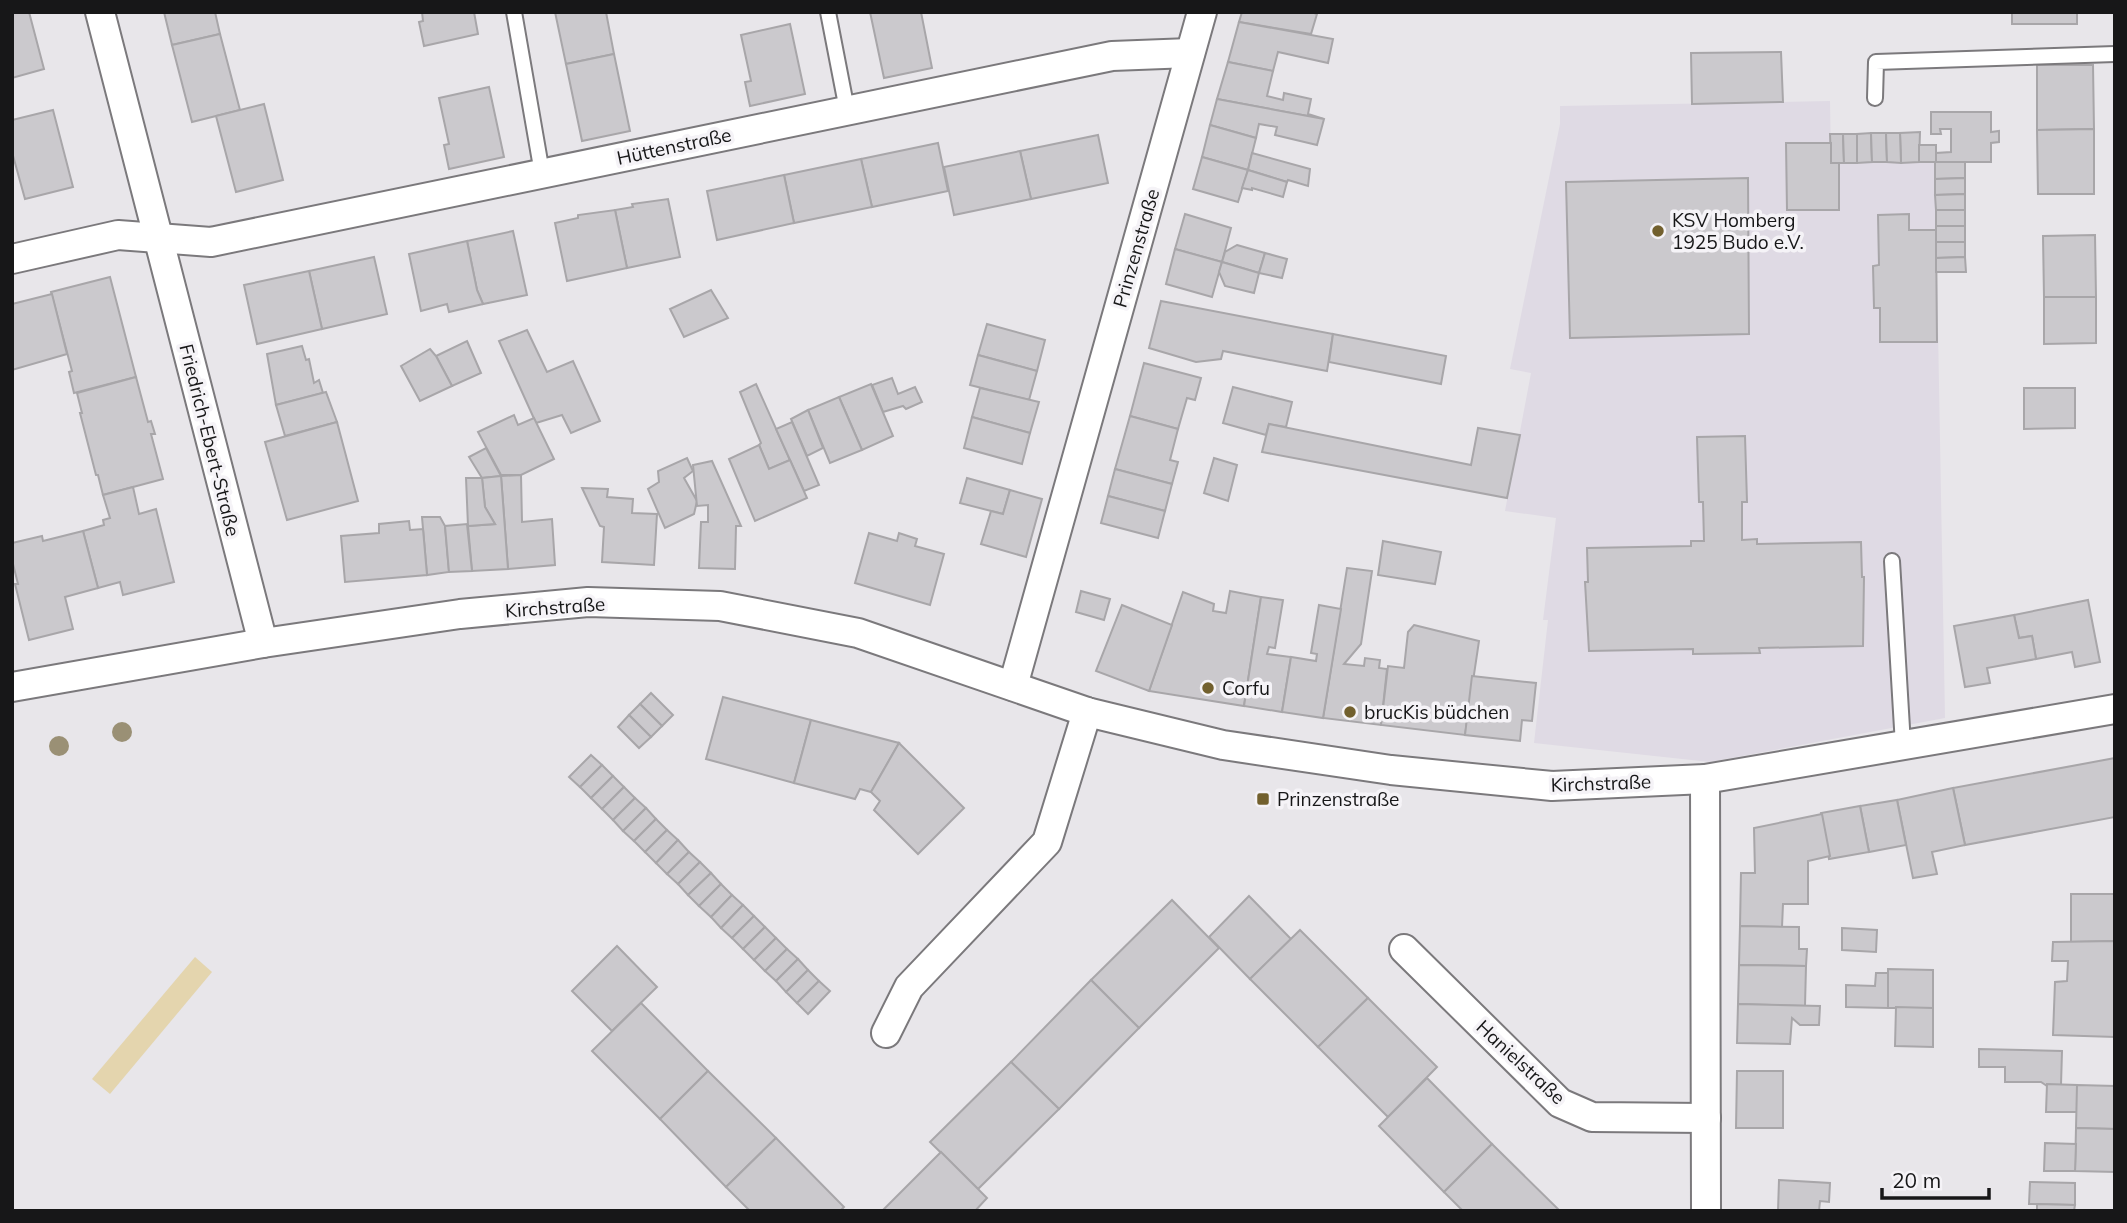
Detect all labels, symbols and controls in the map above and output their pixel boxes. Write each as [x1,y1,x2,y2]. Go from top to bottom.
street label: Hüttenstraße [615,122,733,170]
street label: Prinzenstraße [1108,186,1164,310]
place label: KSV Homberg 1925 Budo e.V. [1672,208,1804,254]
marker: KSV Homberg 1925 Budo e.V. [1650,223,1666,239]
street label: Friedrich-Ebert-Straße [174,341,246,539]
street label: Kirchstraße [504,592,606,622]
place label: Corfu [1222,676,1270,700]
marker: Corfu [1200,680,1216,696]
place label: brucKis büdchen [1364,700,1509,724]
marker: brucKis büdchen [1342,704,1358,720]
street label: Kirchstraße [1550,769,1652,797]
place label: Prinzenstraße [1277,787,1399,811]
marker: Prinzenstraße [1255,791,1271,807]
street label: Hanielstraße [1471,1015,1571,1109]
scale bar [1882,1156,1989,1200]
text: 20 m [1892,1167,1941,1193]

